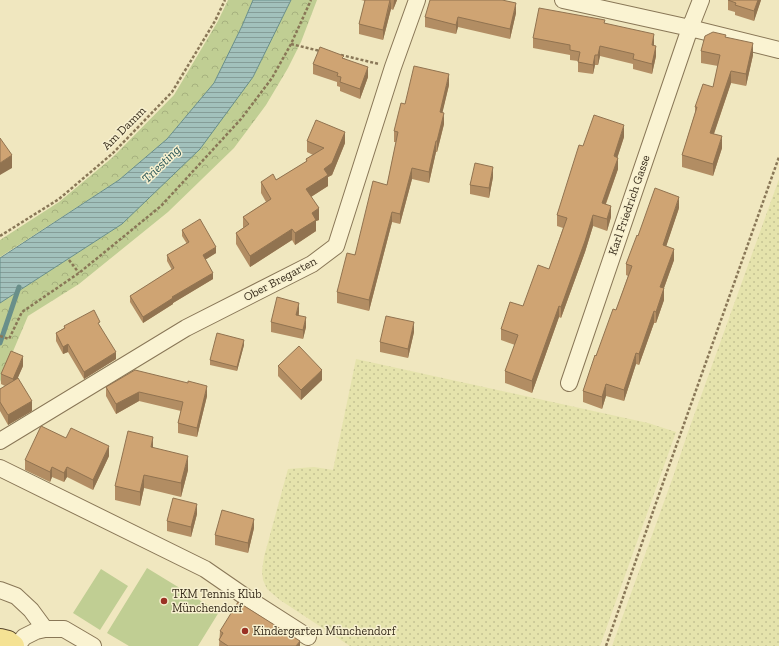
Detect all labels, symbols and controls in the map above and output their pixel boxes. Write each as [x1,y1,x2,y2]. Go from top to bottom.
street label: Am Damm [99,103,149,153]
water label: Triesting [139,142,184,186]
street label: Karl Friedrich Gasse [605,153,653,257]
street label: Ober Bregarten [241,254,319,304]
place label: TKM Tennis Klub Münchendorf [172,587,262,615]
marker: TKM Tennis Klub Münchendorf [159,596,169,606]
place label: Kindergarten Münchendorf [253,624,397,638]
marker: Kindergarten Münchendorf [240,626,250,636]

